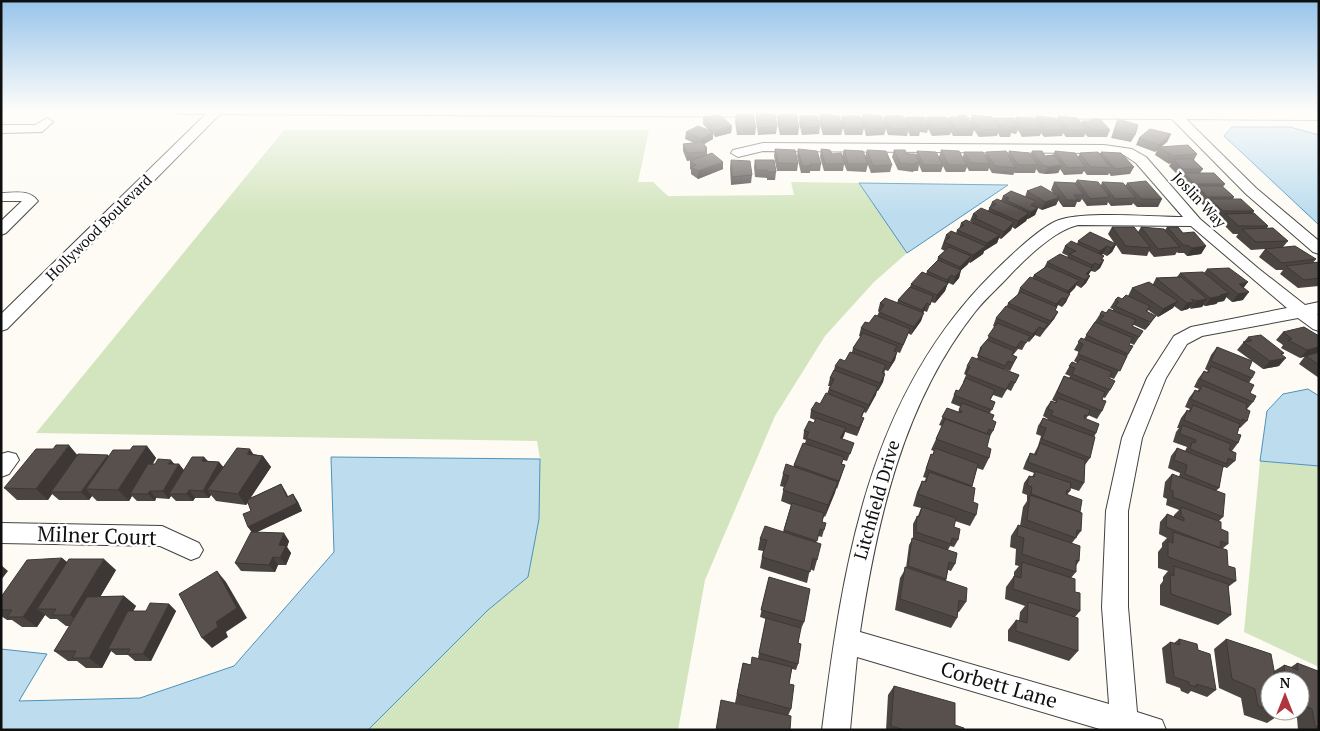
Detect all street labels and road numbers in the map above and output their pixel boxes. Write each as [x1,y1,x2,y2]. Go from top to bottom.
street label: Joslin Way [1169,167,1231,232]
street label: Hollywood Boulevard [41,170,156,285]
street label: Litchfield Drive [847,437,905,562]
street label: Milner Court [37,519,157,551]
street label: Corbett Lane [937,654,1061,714]

